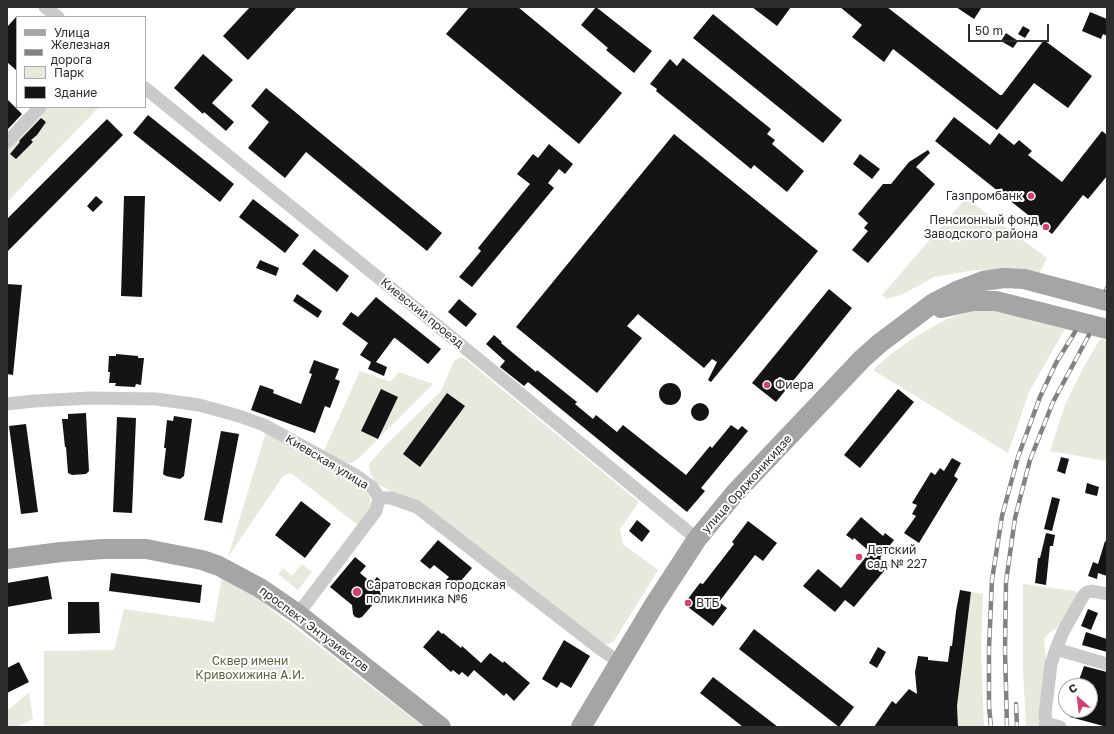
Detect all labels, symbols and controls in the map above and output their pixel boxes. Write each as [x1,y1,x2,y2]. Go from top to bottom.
legend [16,16,146,108]
scale bar [970,16,1051,42]
text: 50 m [975,23,1003,38]
text: Улица [54,25,90,40]
text: Железная дорога [51,37,110,67]
text: Парк [54,65,84,80]
text: Здание [54,85,97,100]
place label: Газпромбанк [946,189,1023,203]
marker: Газпромбанк [1026,191,1036,201]
place label: Пенсионный фонд Заводского района [924,213,1038,241]
marker: Пенсионный фонд Заводского района [1041,222,1051,232]
street label: Киевский проезд [378,275,466,351]
place label: Фиера [775,378,814,392]
marker: Фиера [762,380,772,390]
street label: Киевская улица [283,431,371,493]
street label: улица Орджоникидзе [699,432,795,536]
place label: Детский сад № 227 [867,543,927,571]
marker: Детский сад № 227 [854,552,864,562]
place label: Саратовская городская поликлиника №6 [366,578,506,606]
street label: проспект Энтузиастов [257,583,371,675]
marker: Саратовская городская поликлиника №6 [351,586,363,598]
place label: ВТБ [696,596,719,610]
marker: ВТБ [683,598,693,608]
park label: Сквер имени Кривохижина А.И. [195,654,305,682]
north arrow [1058,678,1098,718]
text: С [1066,680,1079,695]

